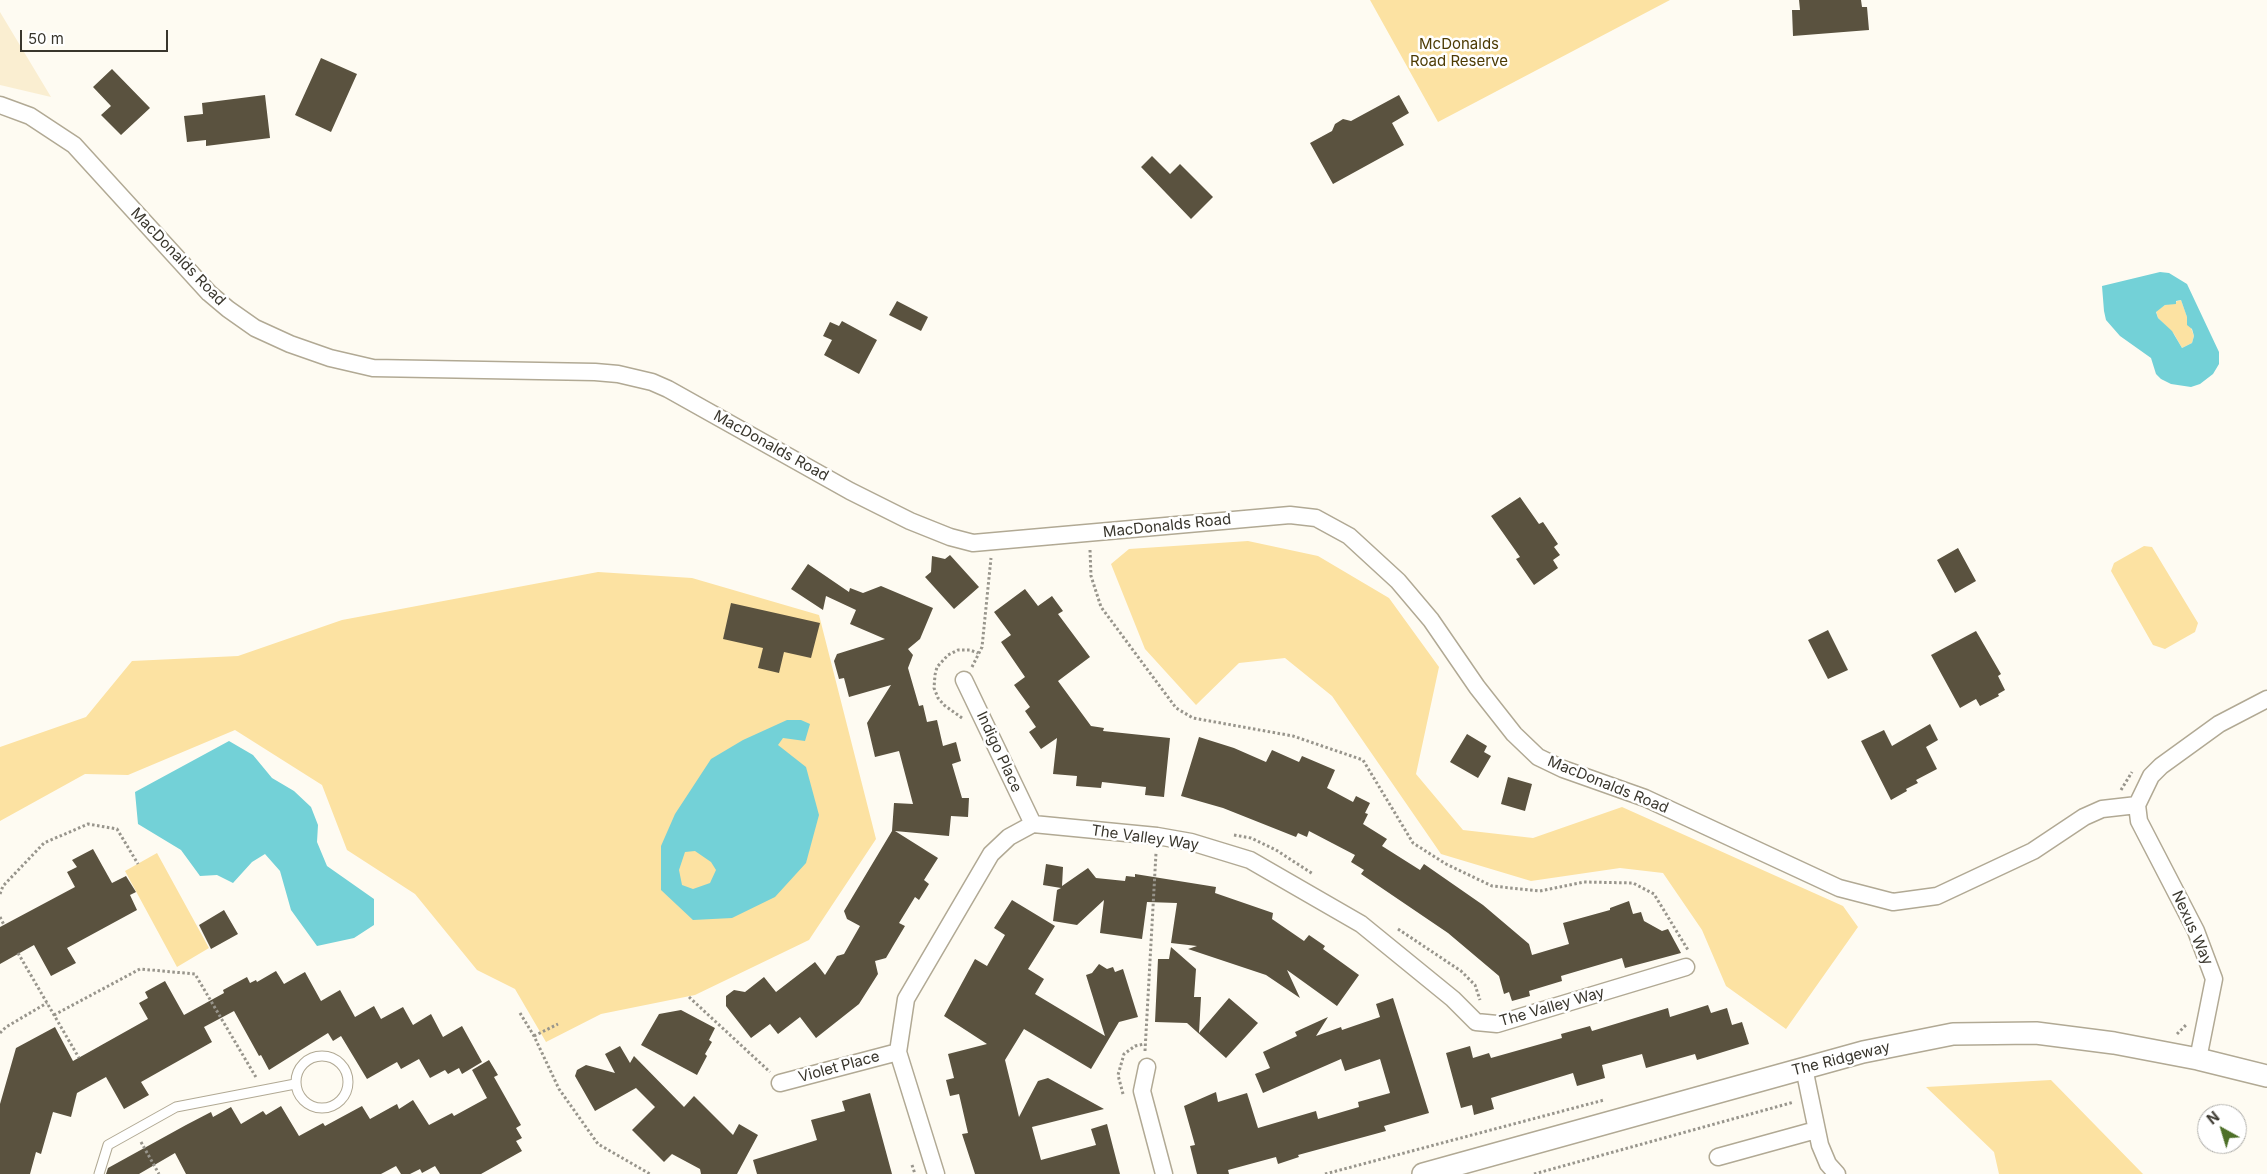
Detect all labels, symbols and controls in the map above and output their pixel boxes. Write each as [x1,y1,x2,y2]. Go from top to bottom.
scale bar [22,20,170,52]
text: 50 m [28,29,64,48]
park label: McDonalds Road Reserve [1410,35,1508,70]
street label: MacDonalds Road [127,204,229,310]
street label: MacDonalds Road [710,407,832,485]
street label: MacDonalds Road [1102,510,1232,542]
street label: Indigo Place [972,709,1026,795]
street label: MacDonalds Road [1545,753,1671,817]
street label: The Valley Way [1090,822,1200,854]
street label: Nexus Way [2168,888,2216,968]
street label: The Valley Way [1497,983,1607,1031]
street label: The Ridgeway [1790,1038,1892,1080]
street label: Violet Place [796,1048,882,1086]
north arrow [2197,1104,2247,1154]
text: N [2203,1108,2222,1128]

